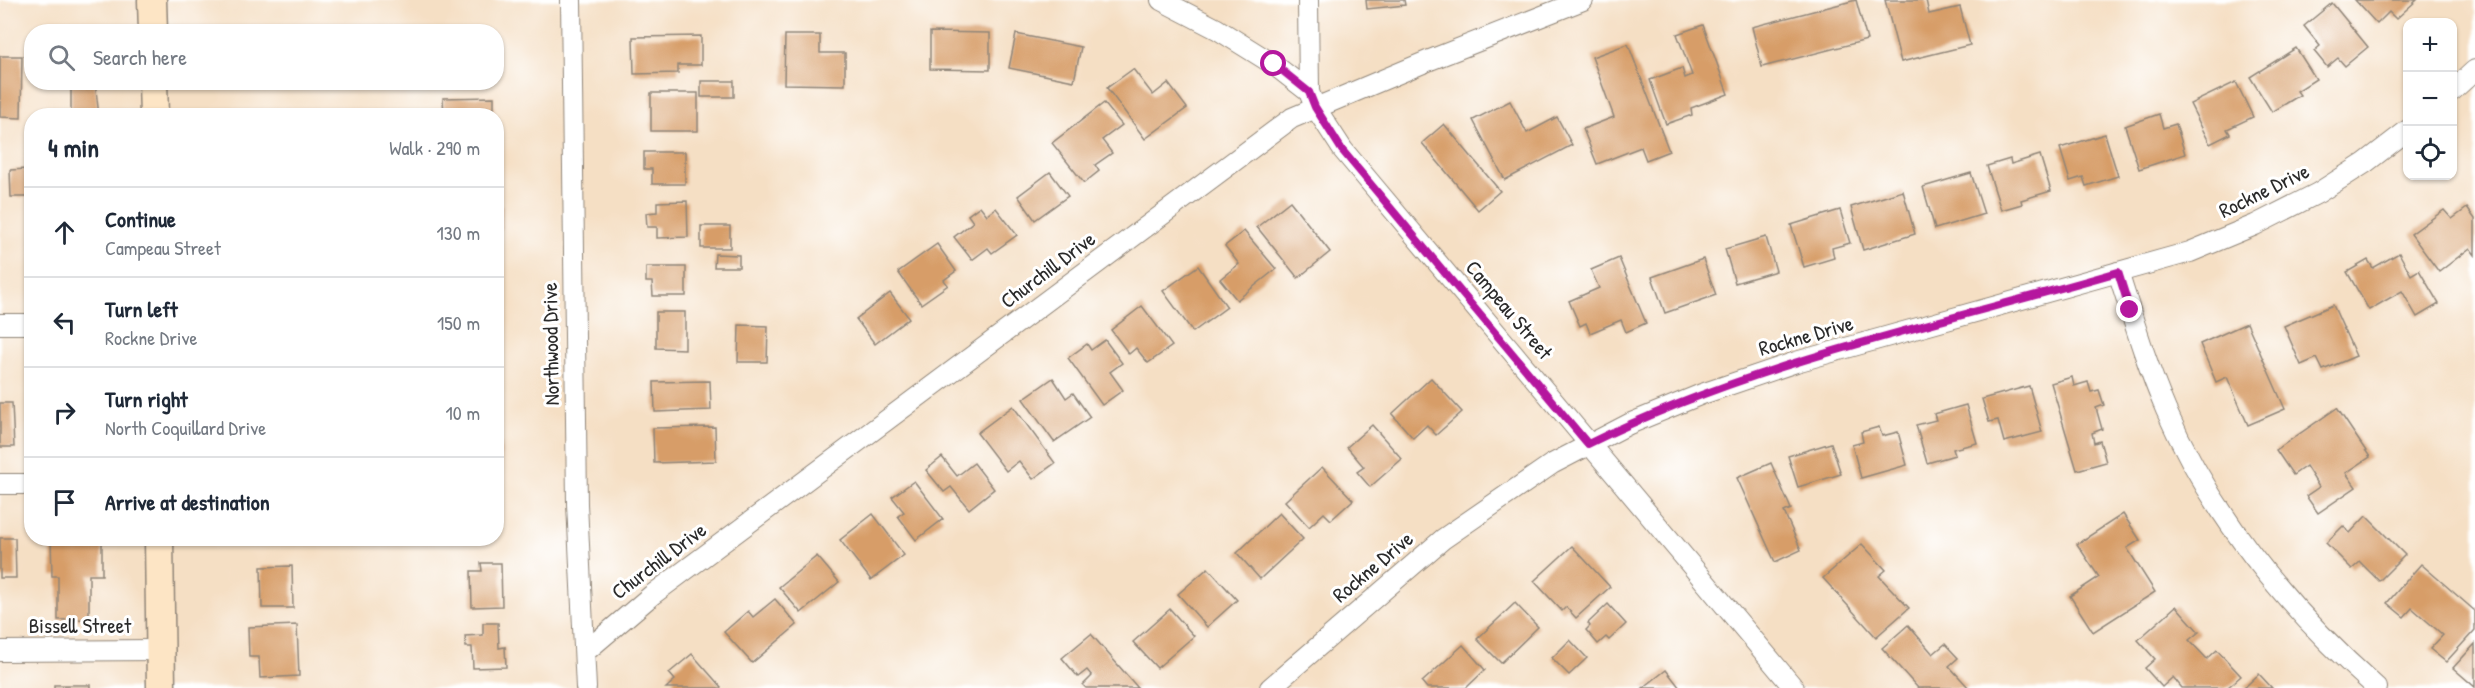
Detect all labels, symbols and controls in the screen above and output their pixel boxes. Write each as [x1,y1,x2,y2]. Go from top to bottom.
map controls [2403,18,2457,180]
button: + [2403,18,2457,72]
search box [24,24,504,90]
icon: search [45,41,78,74]
text: Search here [93,42,187,72]
route start [1260,50,1286,76]
button: − [2403,72,2457,126]
button: locate [2403,126,2457,180]
text: 4 min [48,130,99,165]
text: Walk · 290 m [389,134,480,161]
street label: Rockne Drive [2214,156,2314,225]
text: Continue [105,204,176,234]
icon: ahead [48,216,81,249]
text: 130 m [437,219,480,246]
street label: Churchill Drive [994,224,1101,315]
text: Campeau Street [105,234,221,261]
street label: Campeau Street [1459,254,1560,366]
street label: Northwood Drive [535,282,566,406]
text: Turn left [105,294,178,324]
route end [2116,296,2142,322]
icon: left [48,306,81,339]
street label: Rockne Drive [1755,308,1857,363]
text: 150 m [437,309,480,336]
text: Rockne Drive [105,324,197,351]
text: Turn right [105,384,188,414]
icon: right [48,396,81,429]
text: 10 m [446,399,480,426]
text: North Coquillard Drive [105,414,266,441]
icon: arrive [48,486,81,519]
text: Arrive at destination [105,487,270,517]
street label: Churchill Drive [605,515,712,606]
street label: Rockne Drive [1326,524,1419,609]
street label: Bissell Street [29,611,132,640]

